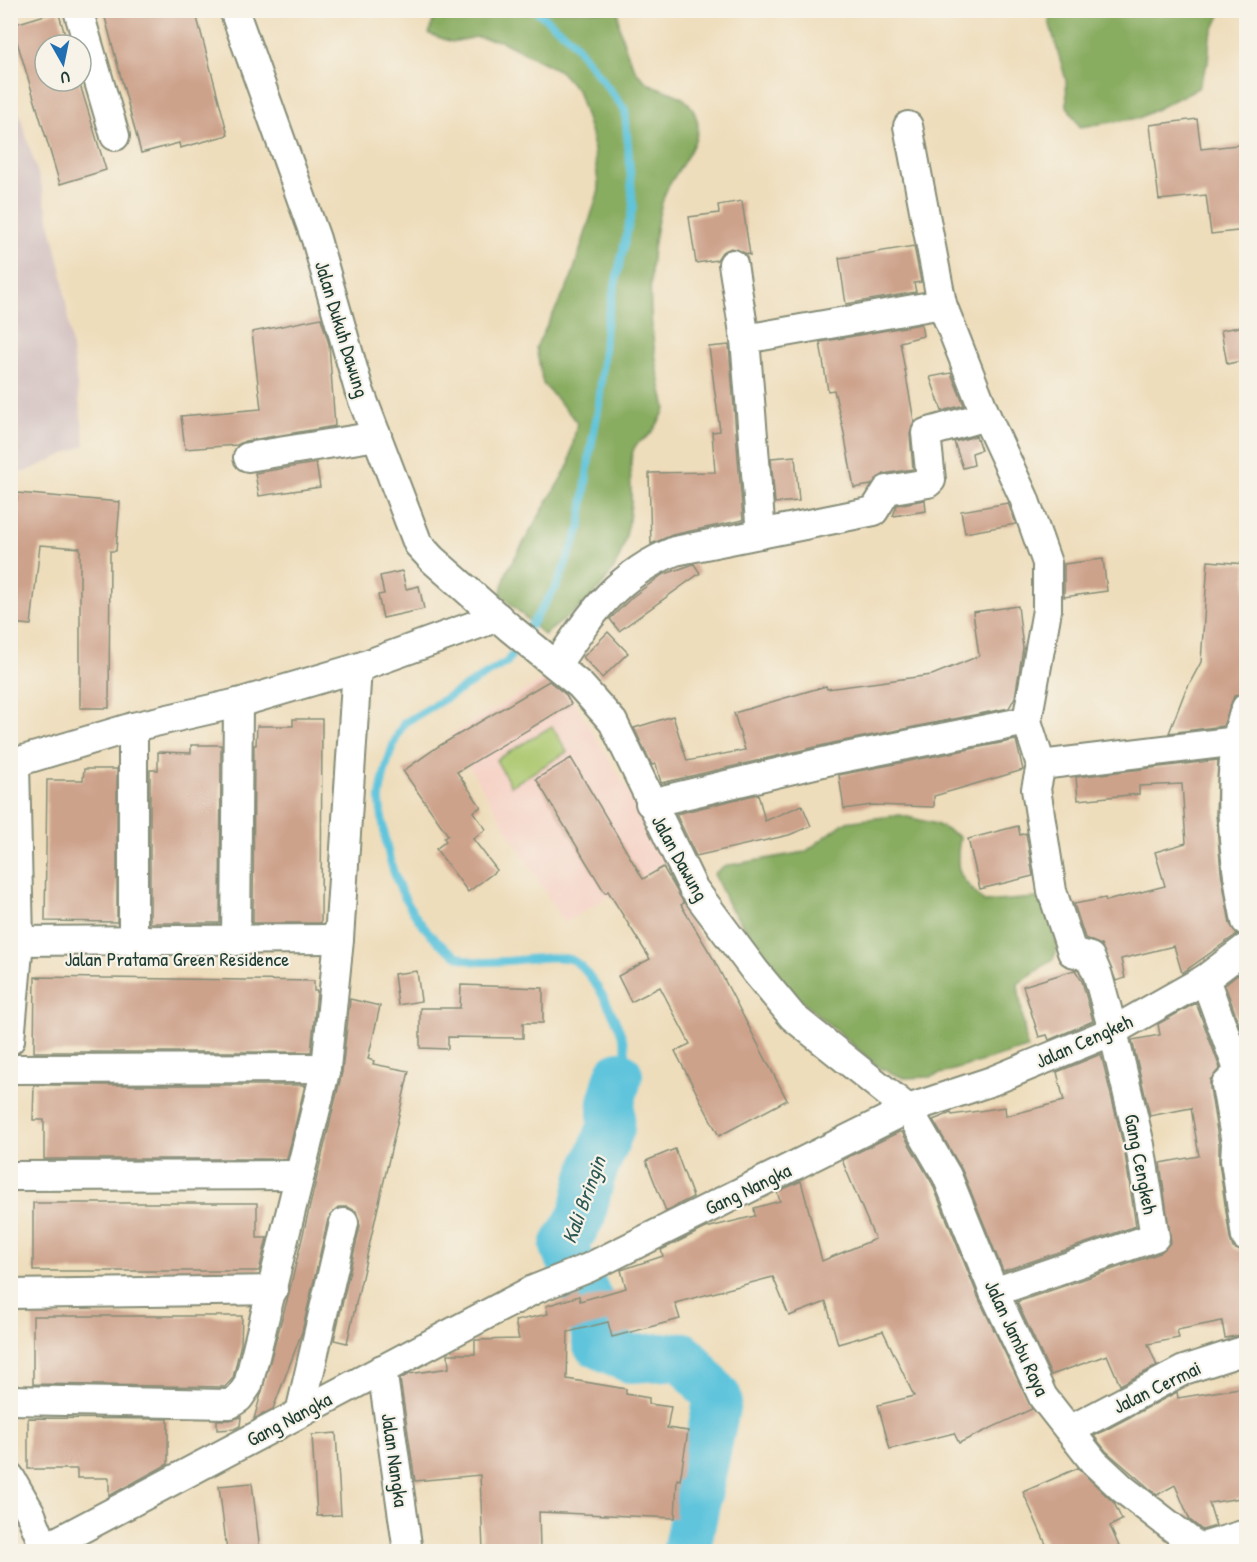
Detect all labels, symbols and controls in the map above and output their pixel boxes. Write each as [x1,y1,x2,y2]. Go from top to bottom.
north arrow [33,33,93,93]
text: U [59,66,71,89]
street label: Jalan Dukuh Dawung [309,257,376,400]
street label: Jalan Dawung [646,810,715,906]
street label: Jalan Pratama Green Residence [65,945,289,972]
street label: Jalan Cengkeh [1031,1007,1137,1074]
street label: Gang Cengkeh [1119,1112,1164,1216]
water label: Kali Bringin [554,1151,613,1247]
street label: Gang Nangka [700,1156,795,1221]
street label: Jalan Jambu Raya [979,1275,1056,1400]
street label: Jalan Cermai [1108,1354,1205,1419]
street label: Gang Nangka [242,1385,336,1452]
street label: Jalan Nangka [376,1411,415,1509]

